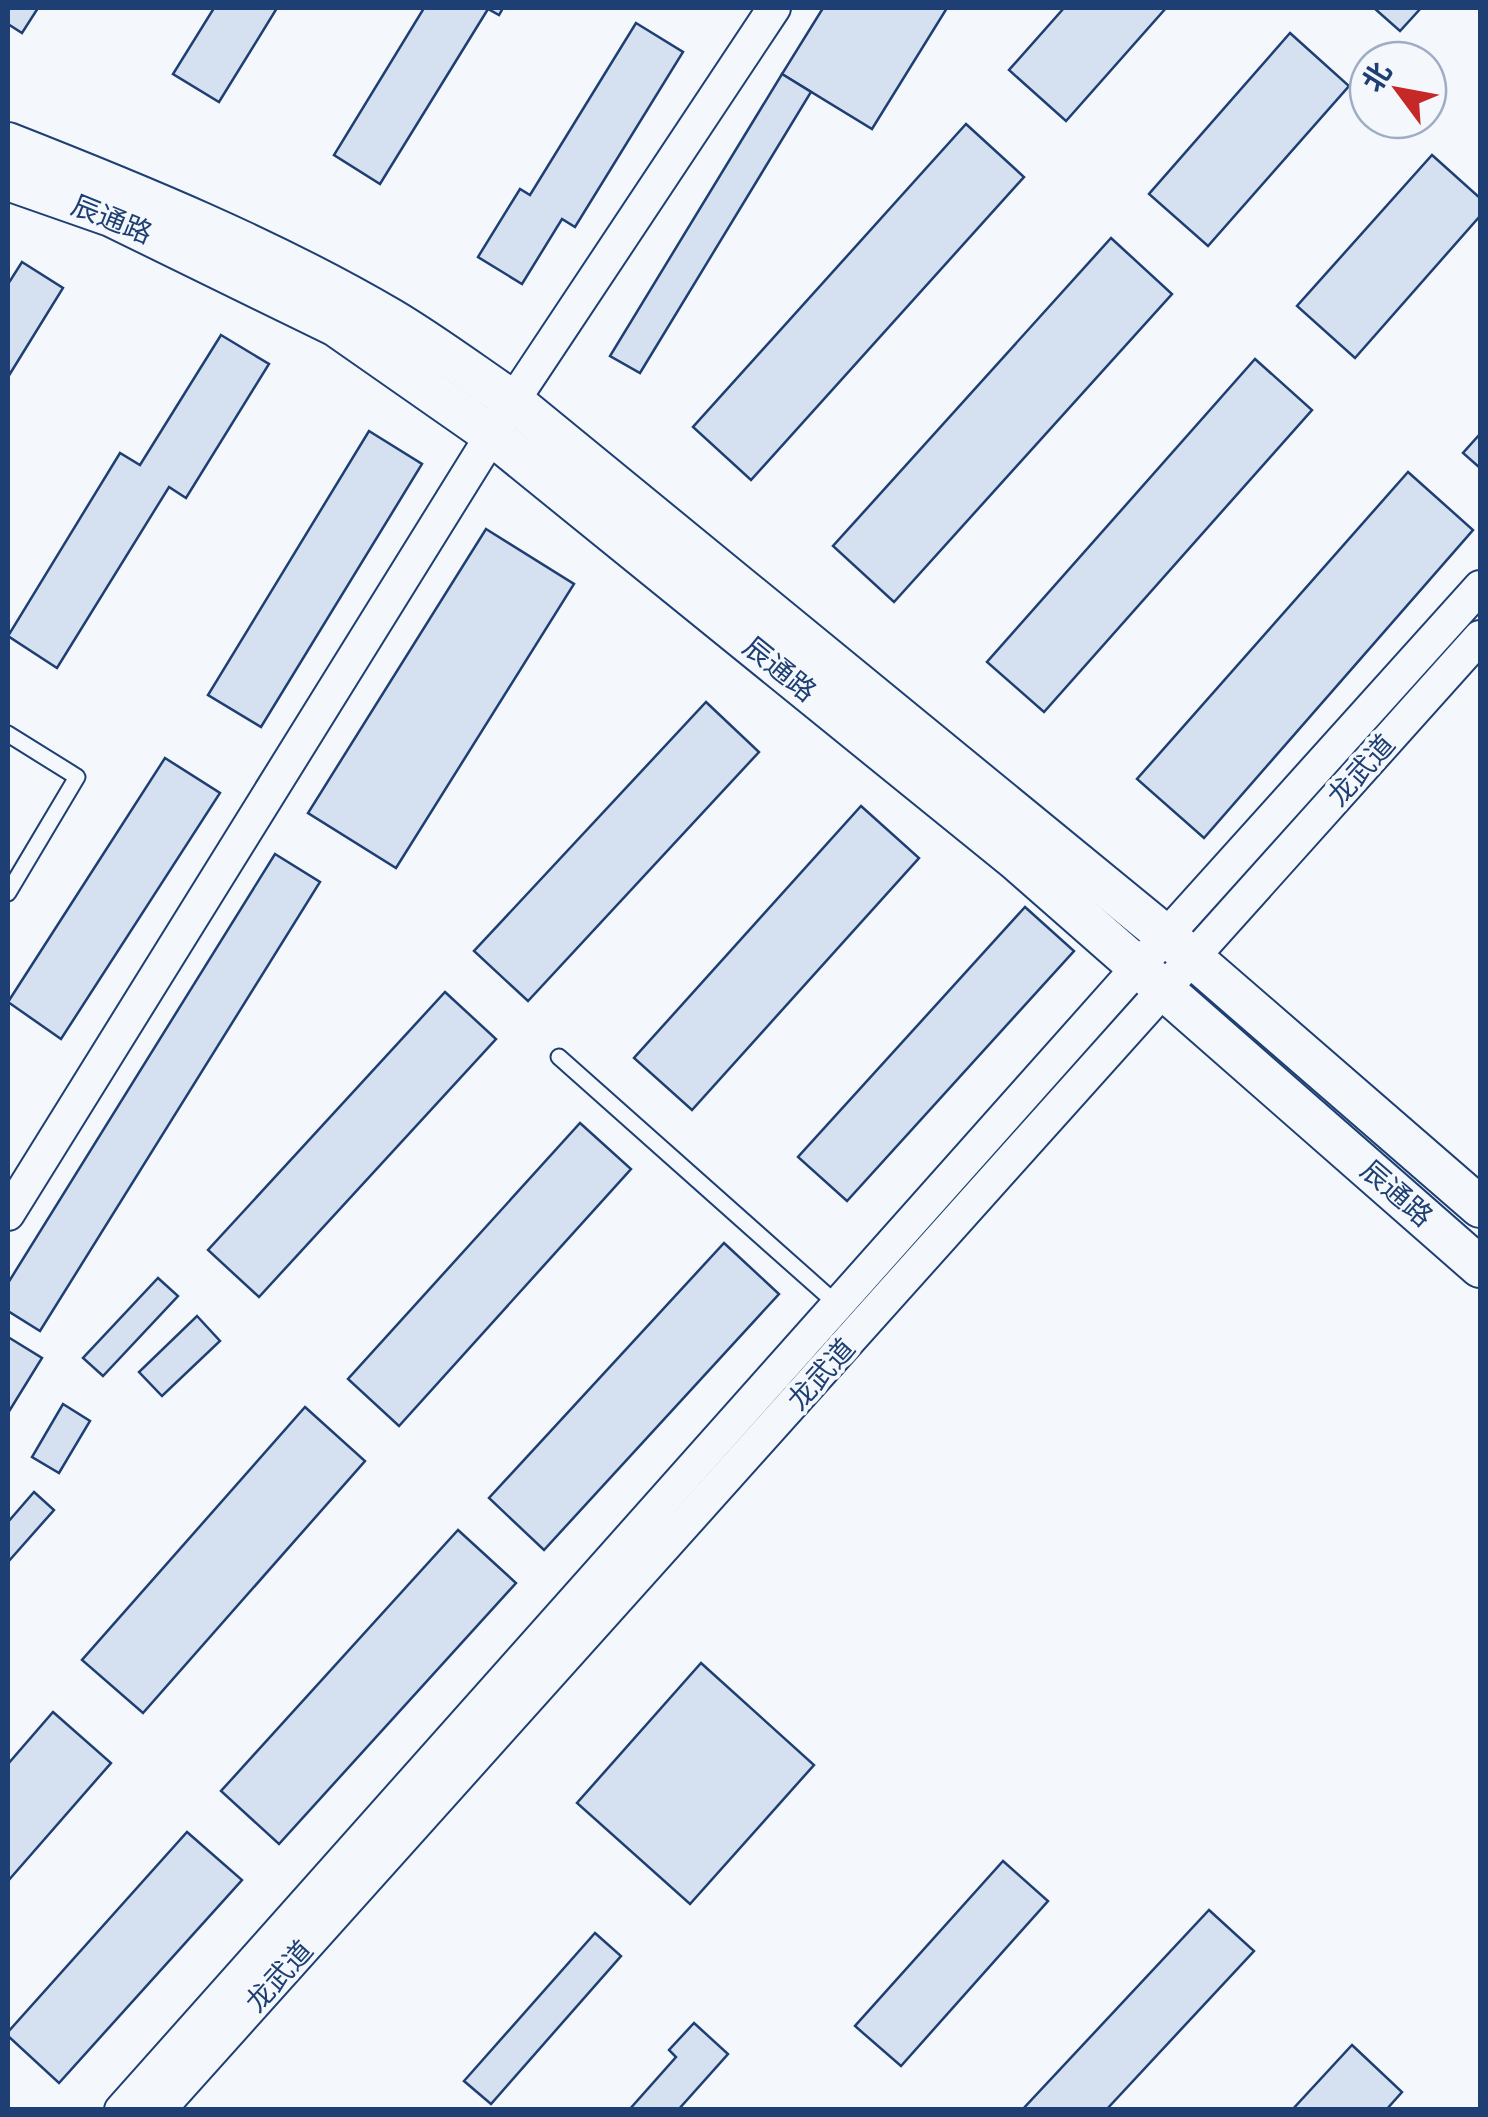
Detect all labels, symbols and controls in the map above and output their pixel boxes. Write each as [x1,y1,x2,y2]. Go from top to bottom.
north arrow [1348,40,1448,140]
text: 北 [1356,56,1398,97]
street label: 辰通路 [67,188,157,250]
street label: 辰通路 [737,630,823,708]
street label: 龙武道 [1321,728,1401,812]
street label: 辰通路 [1355,1153,1439,1233]
street label: 龙武道 [781,1332,861,1416]
street label: 龙武道 [239,1934,319,2018]

